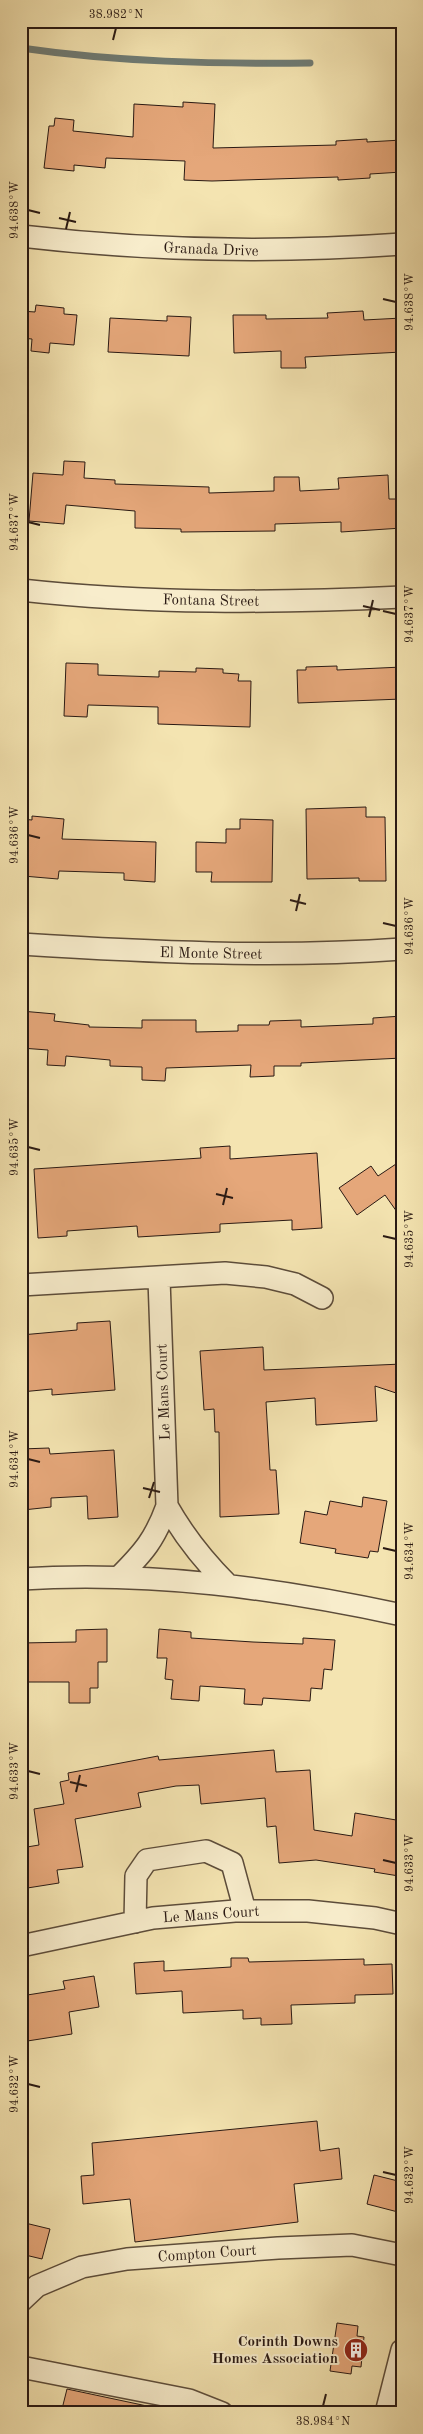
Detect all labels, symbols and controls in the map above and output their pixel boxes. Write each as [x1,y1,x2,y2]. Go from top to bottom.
text: 38.982°N [89,9,143,21]
text: 94.638°W [9,181,21,239]
street label: Granada Drive [163,241,259,260]
text: 94.638°W [404,273,416,331]
text: 94.637°W [9,493,21,551]
text: 94.637°W [404,585,416,643]
street label: Fontana Street [162,593,259,610]
text: 94.636°W [9,806,21,864]
text: 94.636°W [404,897,416,955]
street label: El Monte Street [159,946,263,963]
text: 94.635°W [8,1118,21,1176]
text: 94.635°W [403,1210,416,1268]
street label: Le Mans Court [155,1343,174,1441]
text: 94.634°W [9,1430,21,1488]
text: 94.634°W [404,1522,416,1580]
text: 94.633°W [9,1742,21,1800]
text: 94.633°W [404,1834,416,1892]
street label: Le Mans Court [162,1905,260,1926]
text: 94.632°W [9,2055,21,2113]
text: 94.632°W [404,2146,416,2204]
street label: Compton Court [157,2244,257,2265]
place label: Corinth Downs Homes Association [212,2335,338,2367]
building icon: Corinth Downs Homes Association [343,2337,369,2363]
text: 38.984°N [296,2416,350,2428]

